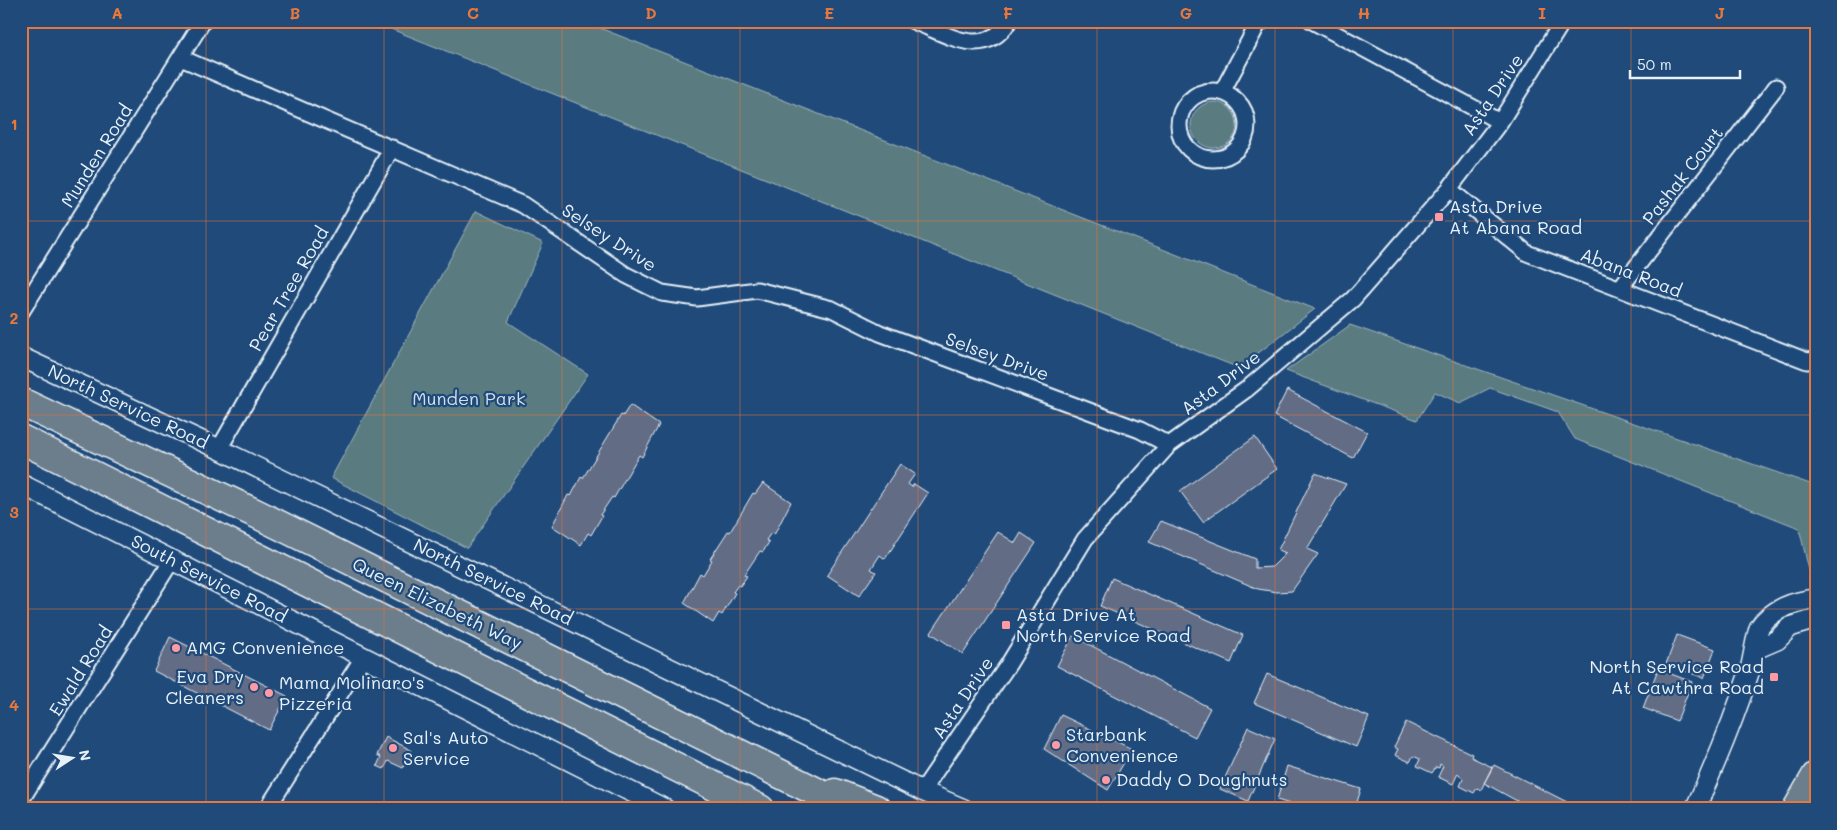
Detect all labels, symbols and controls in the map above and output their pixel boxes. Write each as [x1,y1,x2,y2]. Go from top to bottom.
text: A [111,2,123,23]
text: B [290,2,300,23]
text: C [467,2,479,23]
text: D [645,2,657,23]
text: E [824,2,834,23]
text: F [1003,2,1013,23]
text: G [1180,2,1192,23]
text: H [1358,2,1370,23]
text: I [1538,2,1546,23]
text: J [1715,2,1725,23]
scale bar [1630,48,1740,80]
street label: Asta Drive [1456,49,1528,140]
text: 50 m [1637,54,1672,74]
street label: Munden Road [55,99,137,212]
text: 1 [10,113,18,134]
street label: Pashak Court [1636,122,1728,229]
place label: Asta Drive At Abana Road [1449,194,1582,239]
street label: Selsey Drive [558,198,662,277]
marker: Asta Drive At Abana Road [1433,211,1445,223]
street label: Pear Tree Road [243,222,334,355]
street label: Abana Road [1577,242,1686,302]
text: 2 [10,307,19,328]
street label: Selsey Drive [942,326,1052,386]
street label: Asta Drive [1176,344,1265,420]
street label: North Service Road [44,358,213,454]
park label: Munden Park [412,386,526,410]
text: 3 [9,501,19,522]
street label: South Service Road [127,528,292,628]
street label: North Service Road [410,532,577,630]
street label: Queen Elizabeth Way [348,551,526,655]
place label: Asta Drive At North Service Road [1016,602,1191,647]
marker: Asta Drive At North Service Road [1000,619,1012,631]
street label: Ewald Road [43,621,117,720]
place label: AMG Convenience [186,635,344,659]
marker: AMG Convenience [170,642,182,654]
street label: Asta Drive [926,652,998,743]
place label: North Service Road At Cawthra Road [1590,654,1764,699]
place label: Eva Dry Cleaners [165,664,244,709]
place label: Mama Molinaro's Pizzeria [279,670,425,715]
marker: North Service Road At Cawthra Road [1768,671,1780,683]
marker: Eva Dry Cleaners [248,681,260,693]
marker: Mama Molinaro's Pizzeria [263,687,275,699]
text: 4 [9,694,19,715]
place label: Starbank Convenience [1066,722,1178,767]
place label: Sal's Auto Service [403,725,489,770]
north arrow [48,732,98,782]
marker: Starbank Convenience [1050,739,1062,751]
marker: Sal's Auto Service [387,742,399,754]
text: N [75,748,96,762]
place label: Daddy O Doughnuts [1116,767,1288,791]
marker: Daddy O Doughnuts [1100,774,1112,786]

